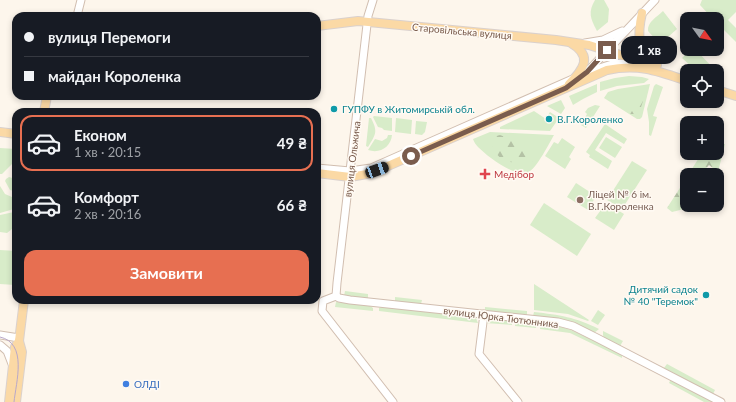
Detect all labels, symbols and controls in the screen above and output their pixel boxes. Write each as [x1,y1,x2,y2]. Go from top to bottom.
north arrow [680,12,724,56]
map controls [680,12,724,212]
street label: Старовільська вулиця [412,21,512,41]
text: вулиця Перемоги [48,28,171,46]
callout: 1 хв [621,36,677,64]
route end [598,41,616,59]
text: 1 хв [637,42,661,58]
button: locate [680,64,724,108]
text: майдан Короленка [48,67,181,85]
place label: ГУПФУ в Житомирській обл. [342,103,475,115]
marker: ГУПФУ в Житомирській обл. [329,104,339,114]
place label: В.Г.Короленко [557,113,623,125]
marker: В.Г.Короленко [544,114,554,124]
button: + [680,116,724,160]
street label: вулиця Ольжича [341,120,363,198]
icon: car [26,125,62,161]
text: Економ [74,126,127,144]
text: 49 ₴ [277,134,307,152]
text: 1 хв · 20:15 [74,144,141,160]
route start [402,147,420,165]
car [364,160,390,180]
marker: Медібор [479,168,491,180]
place label: Медібор [494,168,534,180]
button: − [680,168,724,212]
icon: car [26,187,62,223]
text: Комфорт [74,188,139,206]
place label: Ліцей № 6 ім. В.Г.Короленка [587,188,654,212]
marker: Ліцей № 6 ім. В.Г.Короленка [575,195,585,205]
text: 66 ₴ [277,196,307,214]
text: 2 хв · 20:16 [74,206,141,222]
button: Замовити [24,250,309,296]
place label: Дитячий садок № 40 "Теремок" [624,283,699,307]
marker: Дитячий садок № 40 "Теремок" [701,290,711,300]
street label: вулиця Юрка Тютюнника [443,304,559,330]
place label: ОЛДІ [134,378,160,390]
marker: ОЛДІ [121,379,131,389]

